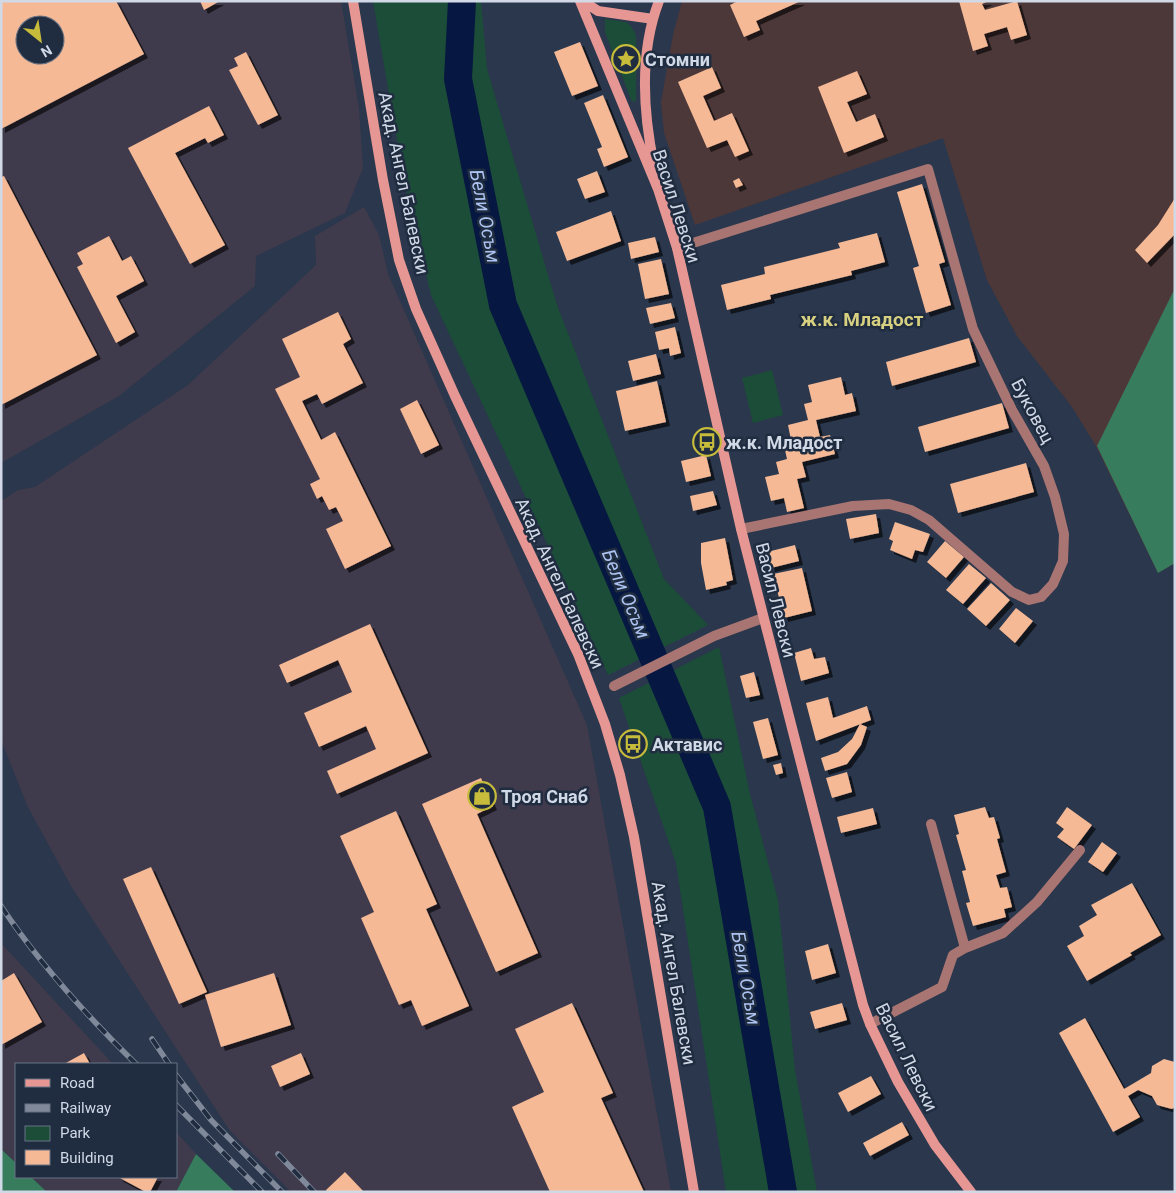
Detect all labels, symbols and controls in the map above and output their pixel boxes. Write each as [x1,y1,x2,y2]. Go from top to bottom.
north arrow [15,15,65,65]
text: N [38,42,55,61]
place icon: Стомни [611,44,641,74]
place label: Стомни [645,49,710,70]
street label: Акад. Ангел Балевски [374,90,434,276]
street label: Васил Левски [649,147,705,265]
water label: Бели Осъм [465,167,505,265]
district label: ж.к. Младост [801,308,924,331]
street label: Буковец [1007,375,1059,447]
bus stop icon: ж.к. Младост [692,427,722,457]
place label: ж.к. Младост [726,432,842,453]
street label: Акад. Ангел Балевски [511,494,609,672]
street label: Васил Левски [752,540,800,660]
water label: Бели Осъм [597,546,655,642]
bus stop icon: Актавис [618,729,648,759]
place label: Актавис [652,734,722,755]
shop icon: Троя Снаб [467,781,497,811]
place label: Троя Снаб [501,786,588,807]
street label: Акад. Ангел Балевски [647,879,701,1067]
water label: Бели Осъм [726,929,766,1027]
street label: Васил Левски [872,999,942,1115]
legend [15,1063,178,1178]
text: Road [60,1074,94,1092]
text: Railway [60,1099,111,1117]
text: Park [60,1124,91,1142]
text: Building [60,1149,114,1167]

